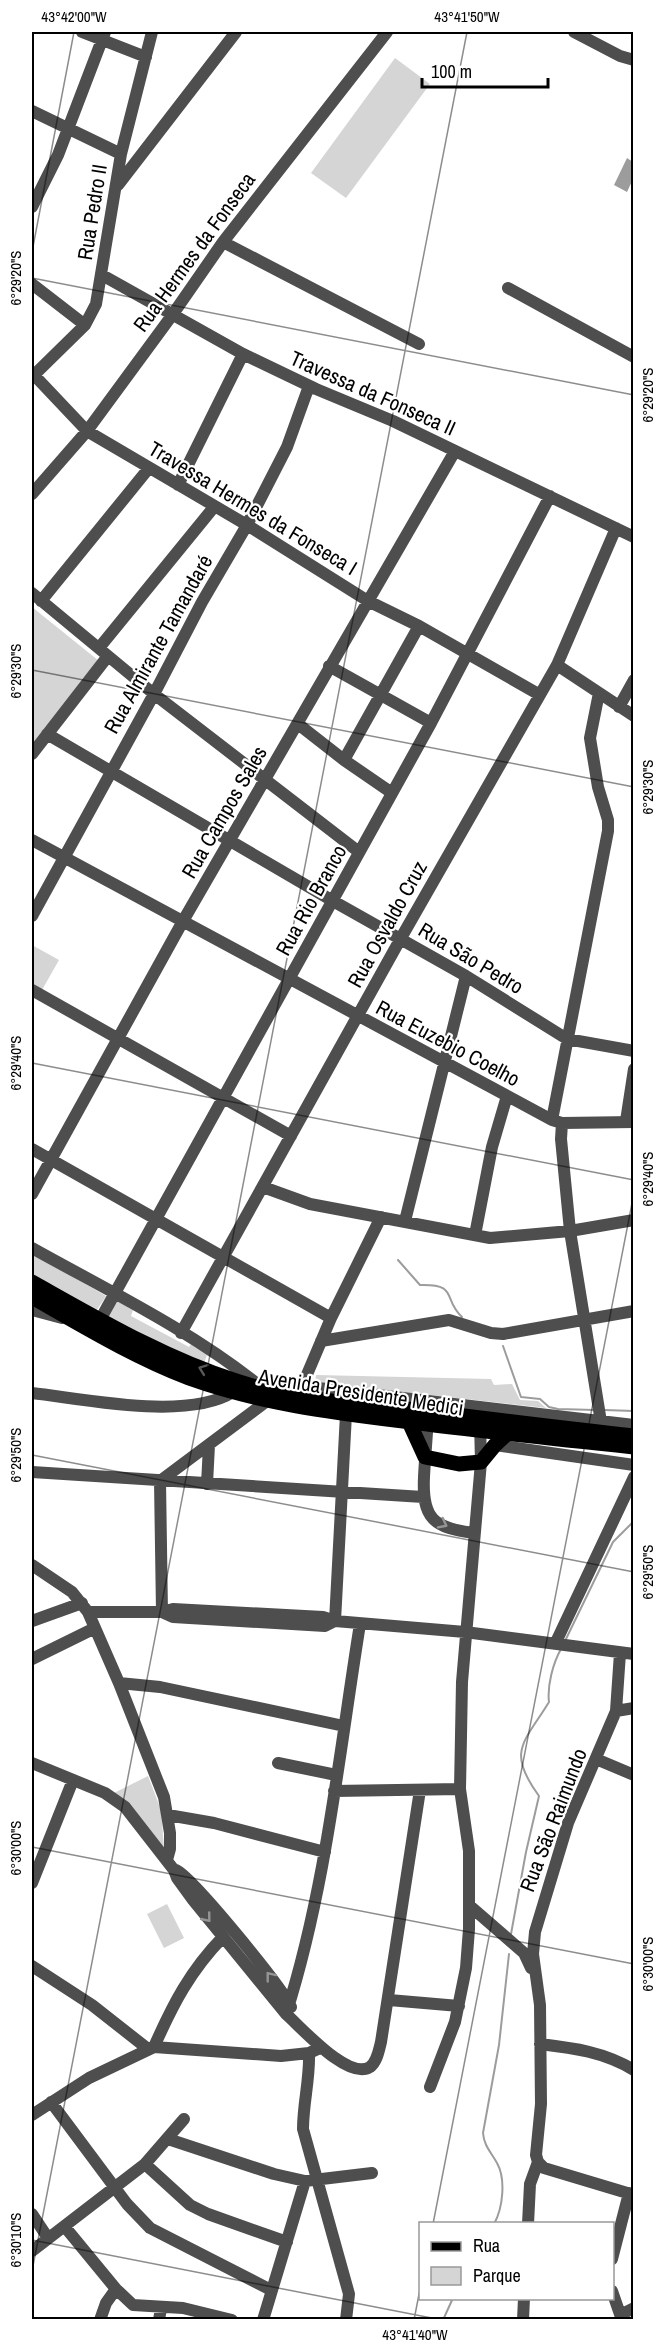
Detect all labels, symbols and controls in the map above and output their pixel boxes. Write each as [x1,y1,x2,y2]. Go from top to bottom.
text: 43°42'00"W [41,6,107,27]
text: 43°41'50"W [434,6,500,27]
scale bar [422,51,548,89]
text: 100 m [431,59,472,84]
street label: Rua Pedro II [70,162,114,262]
street label: Rua Hermes da Fonseca [126,166,262,338]
text: 6°29'20"S [5,250,26,306]
street label: Travessa da Fonseca II [286,343,460,443]
text: 6°29'20"S [637,367,658,423]
street label: Travessa Hermes da Fonseca I [143,434,363,582]
street label: Rua Almirante Tamandaré [97,549,219,739]
text: 6°29'30"S [5,643,26,699]
street label: Rua Campos Sales [174,741,274,883]
text: 6°29'30"S [637,759,658,815]
street label: Rua Rio Branco [269,839,353,961]
street label: Rua Osvaldo Cruz [340,855,434,993]
street label: Rua São Pedro [413,915,529,1001]
street label: Rua Euzebio Coelho [371,993,525,1093]
text: 6°29'40"S [5,1035,26,1091]
text: 6°29'40"S [637,1151,658,1207]
street label: Avenida Presidente Medici [255,1361,466,1423]
one-way arrow [199,1364,210,1376]
text: 6°29'50"S [5,1427,26,1483]
one-way arrow [437,1517,447,1528]
text: 6°29'50"S [637,1544,658,1600]
street label: Rua São Raimundo [512,1744,594,1896]
text: 6°30'00"S [5,1820,26,1876]
one-way arrow [200,1911,211,1922]
text: 6°30'00"S [637,1936,658,1992]
one-way arrow [266,1972,277,1983]
text: 6°30'10"S [5,2212,26,2268]
legend [419,2222,614,2300]
text: Rua [473,2233,500,2258]
text: Parque [473,2263,521,2288]
text: 43°41'40"W [382,2324,448,2345]

